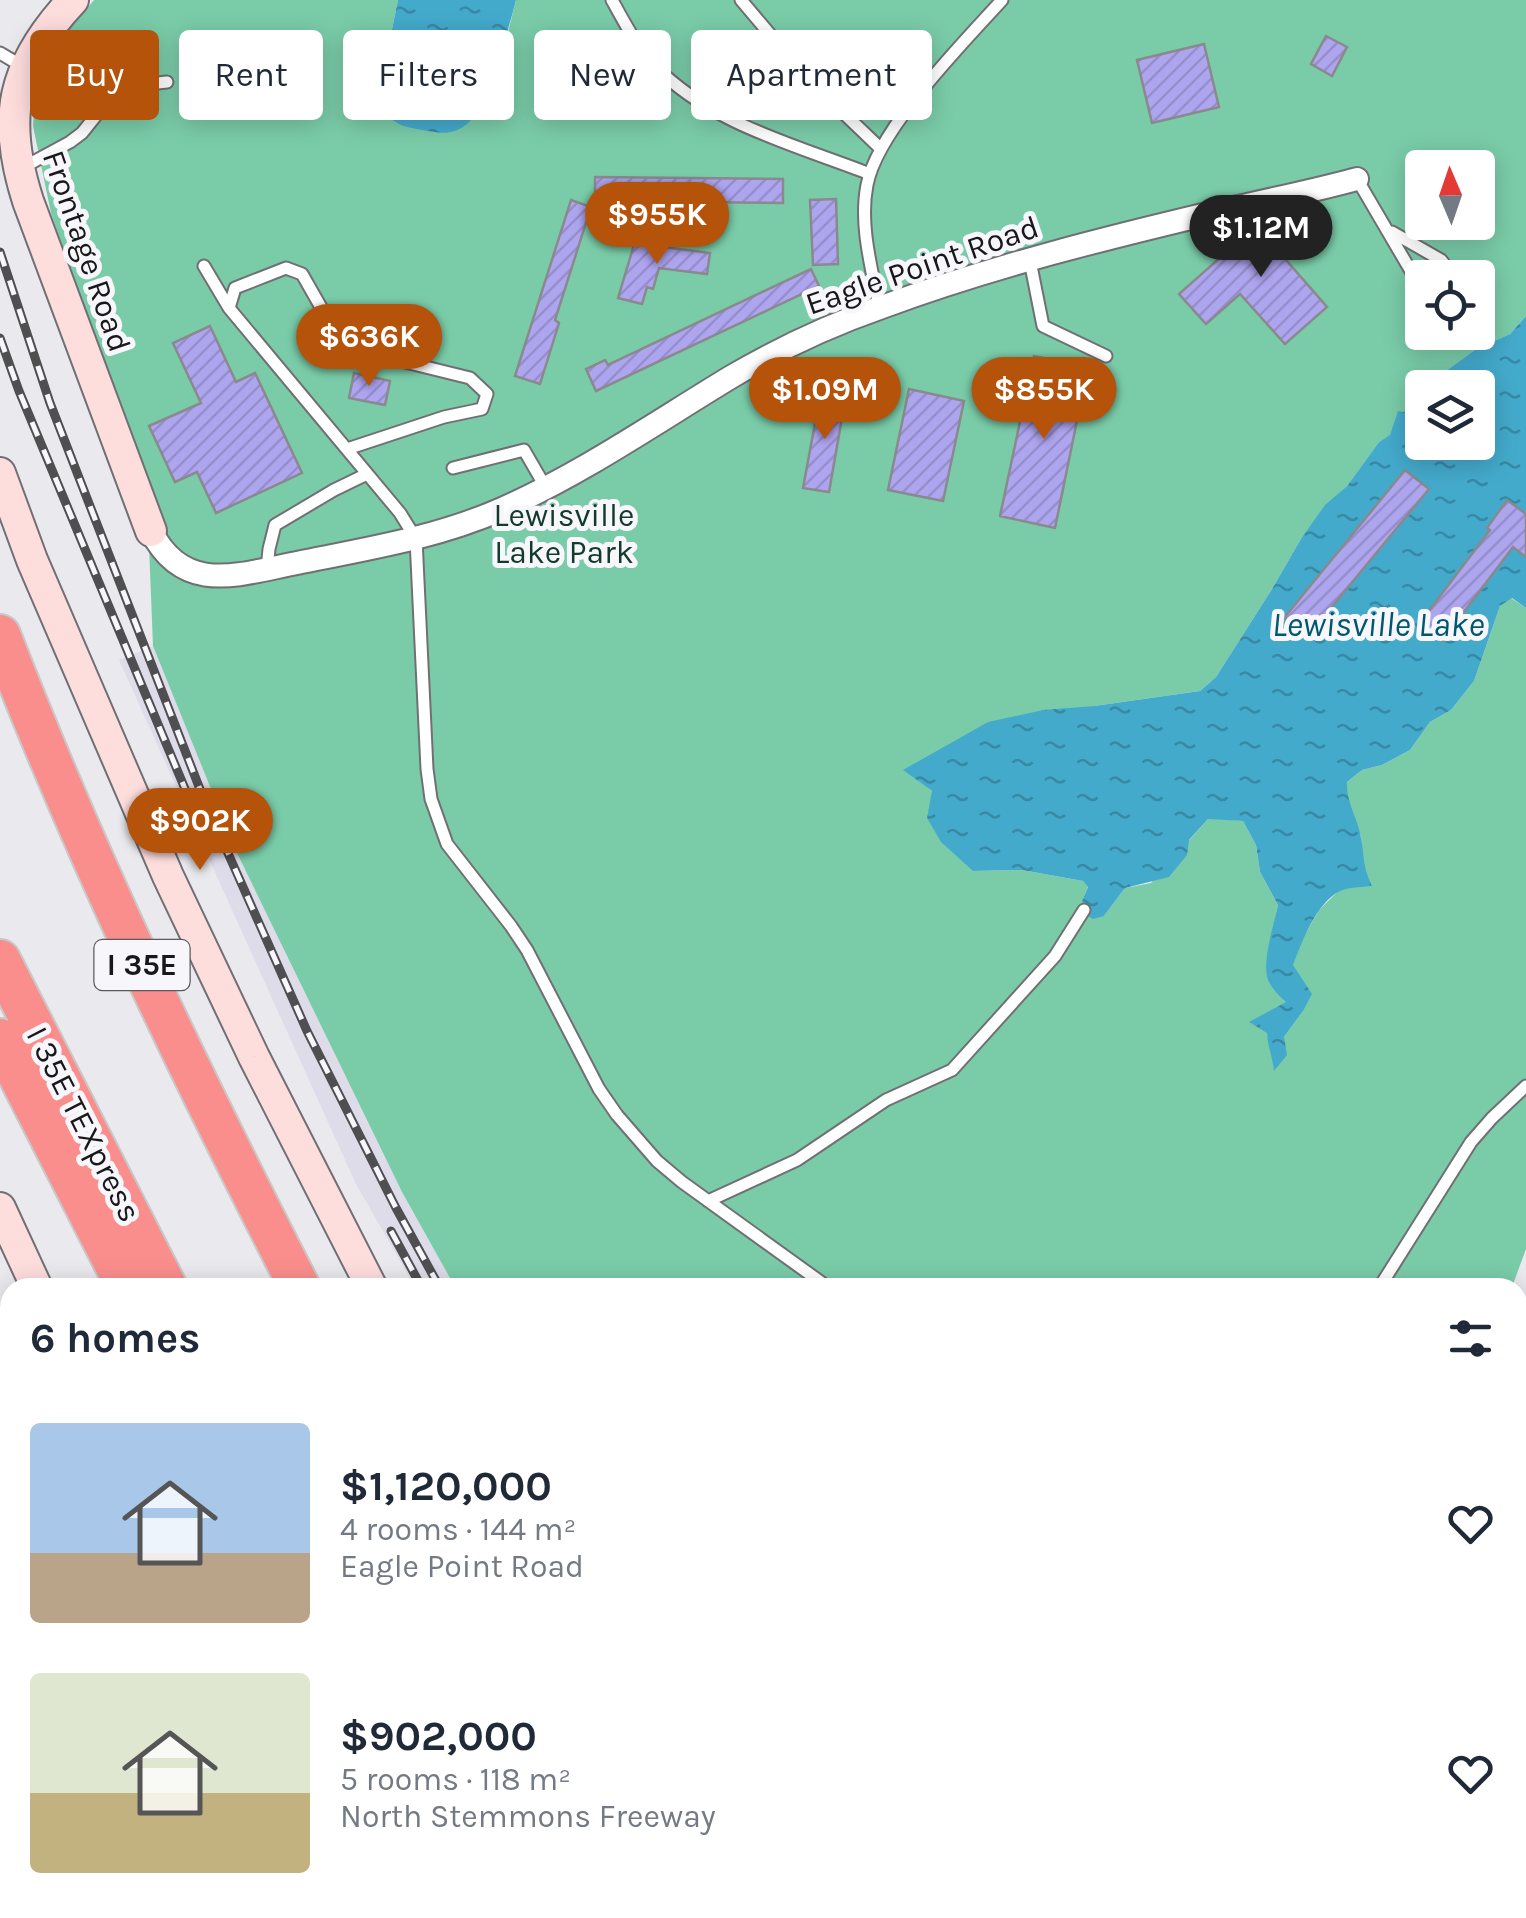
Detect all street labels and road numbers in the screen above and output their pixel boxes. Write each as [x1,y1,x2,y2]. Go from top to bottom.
street label: Frontage Road [35,146,138,357]
street label: Eagle Point Road [801,208,1044,323]
road number: I 35E [94,940,190,990]
street label: I 35E TEXpress [19,1021,149,1228]

